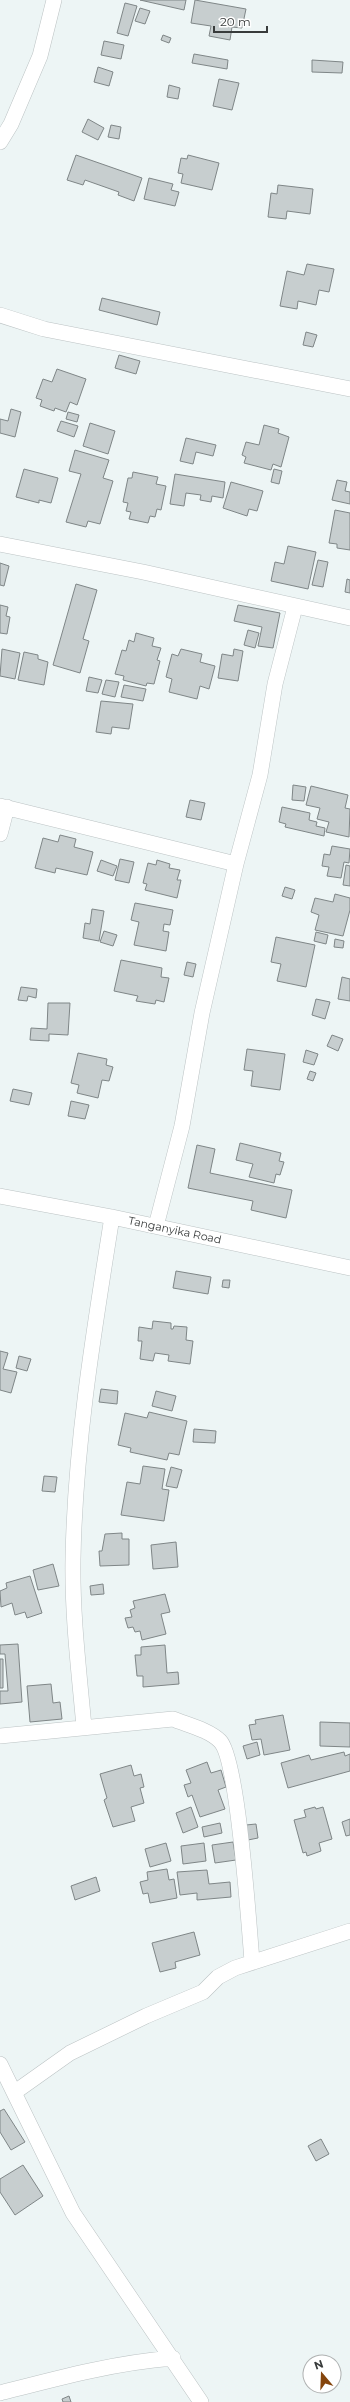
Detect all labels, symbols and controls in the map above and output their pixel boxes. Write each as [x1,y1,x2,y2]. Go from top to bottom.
scale bar [214,8,267,34]
text: 20 m [220,14,251,29]
street label: Tanganyika Road [127,1213,223,1247]
north arrow [302,2354,342,2394]
text: N [312,2356,325,2373]

